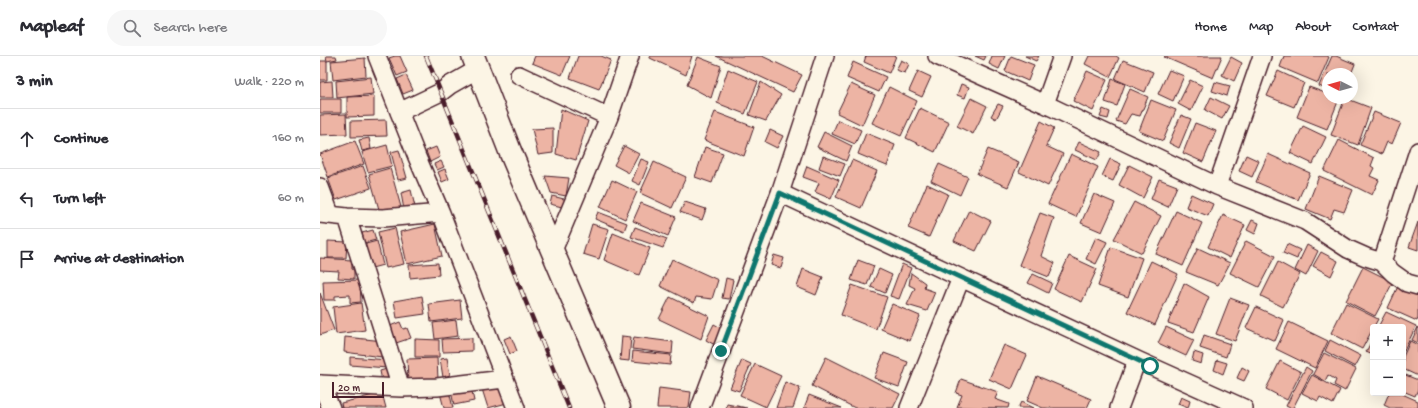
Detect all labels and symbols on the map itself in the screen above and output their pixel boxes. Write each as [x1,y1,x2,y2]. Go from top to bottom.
north arrow [1322,68,1358,104]
route end [712,342,730,360]
route start [1141,357,1159,375]
scale bar [332,380,384,399]

